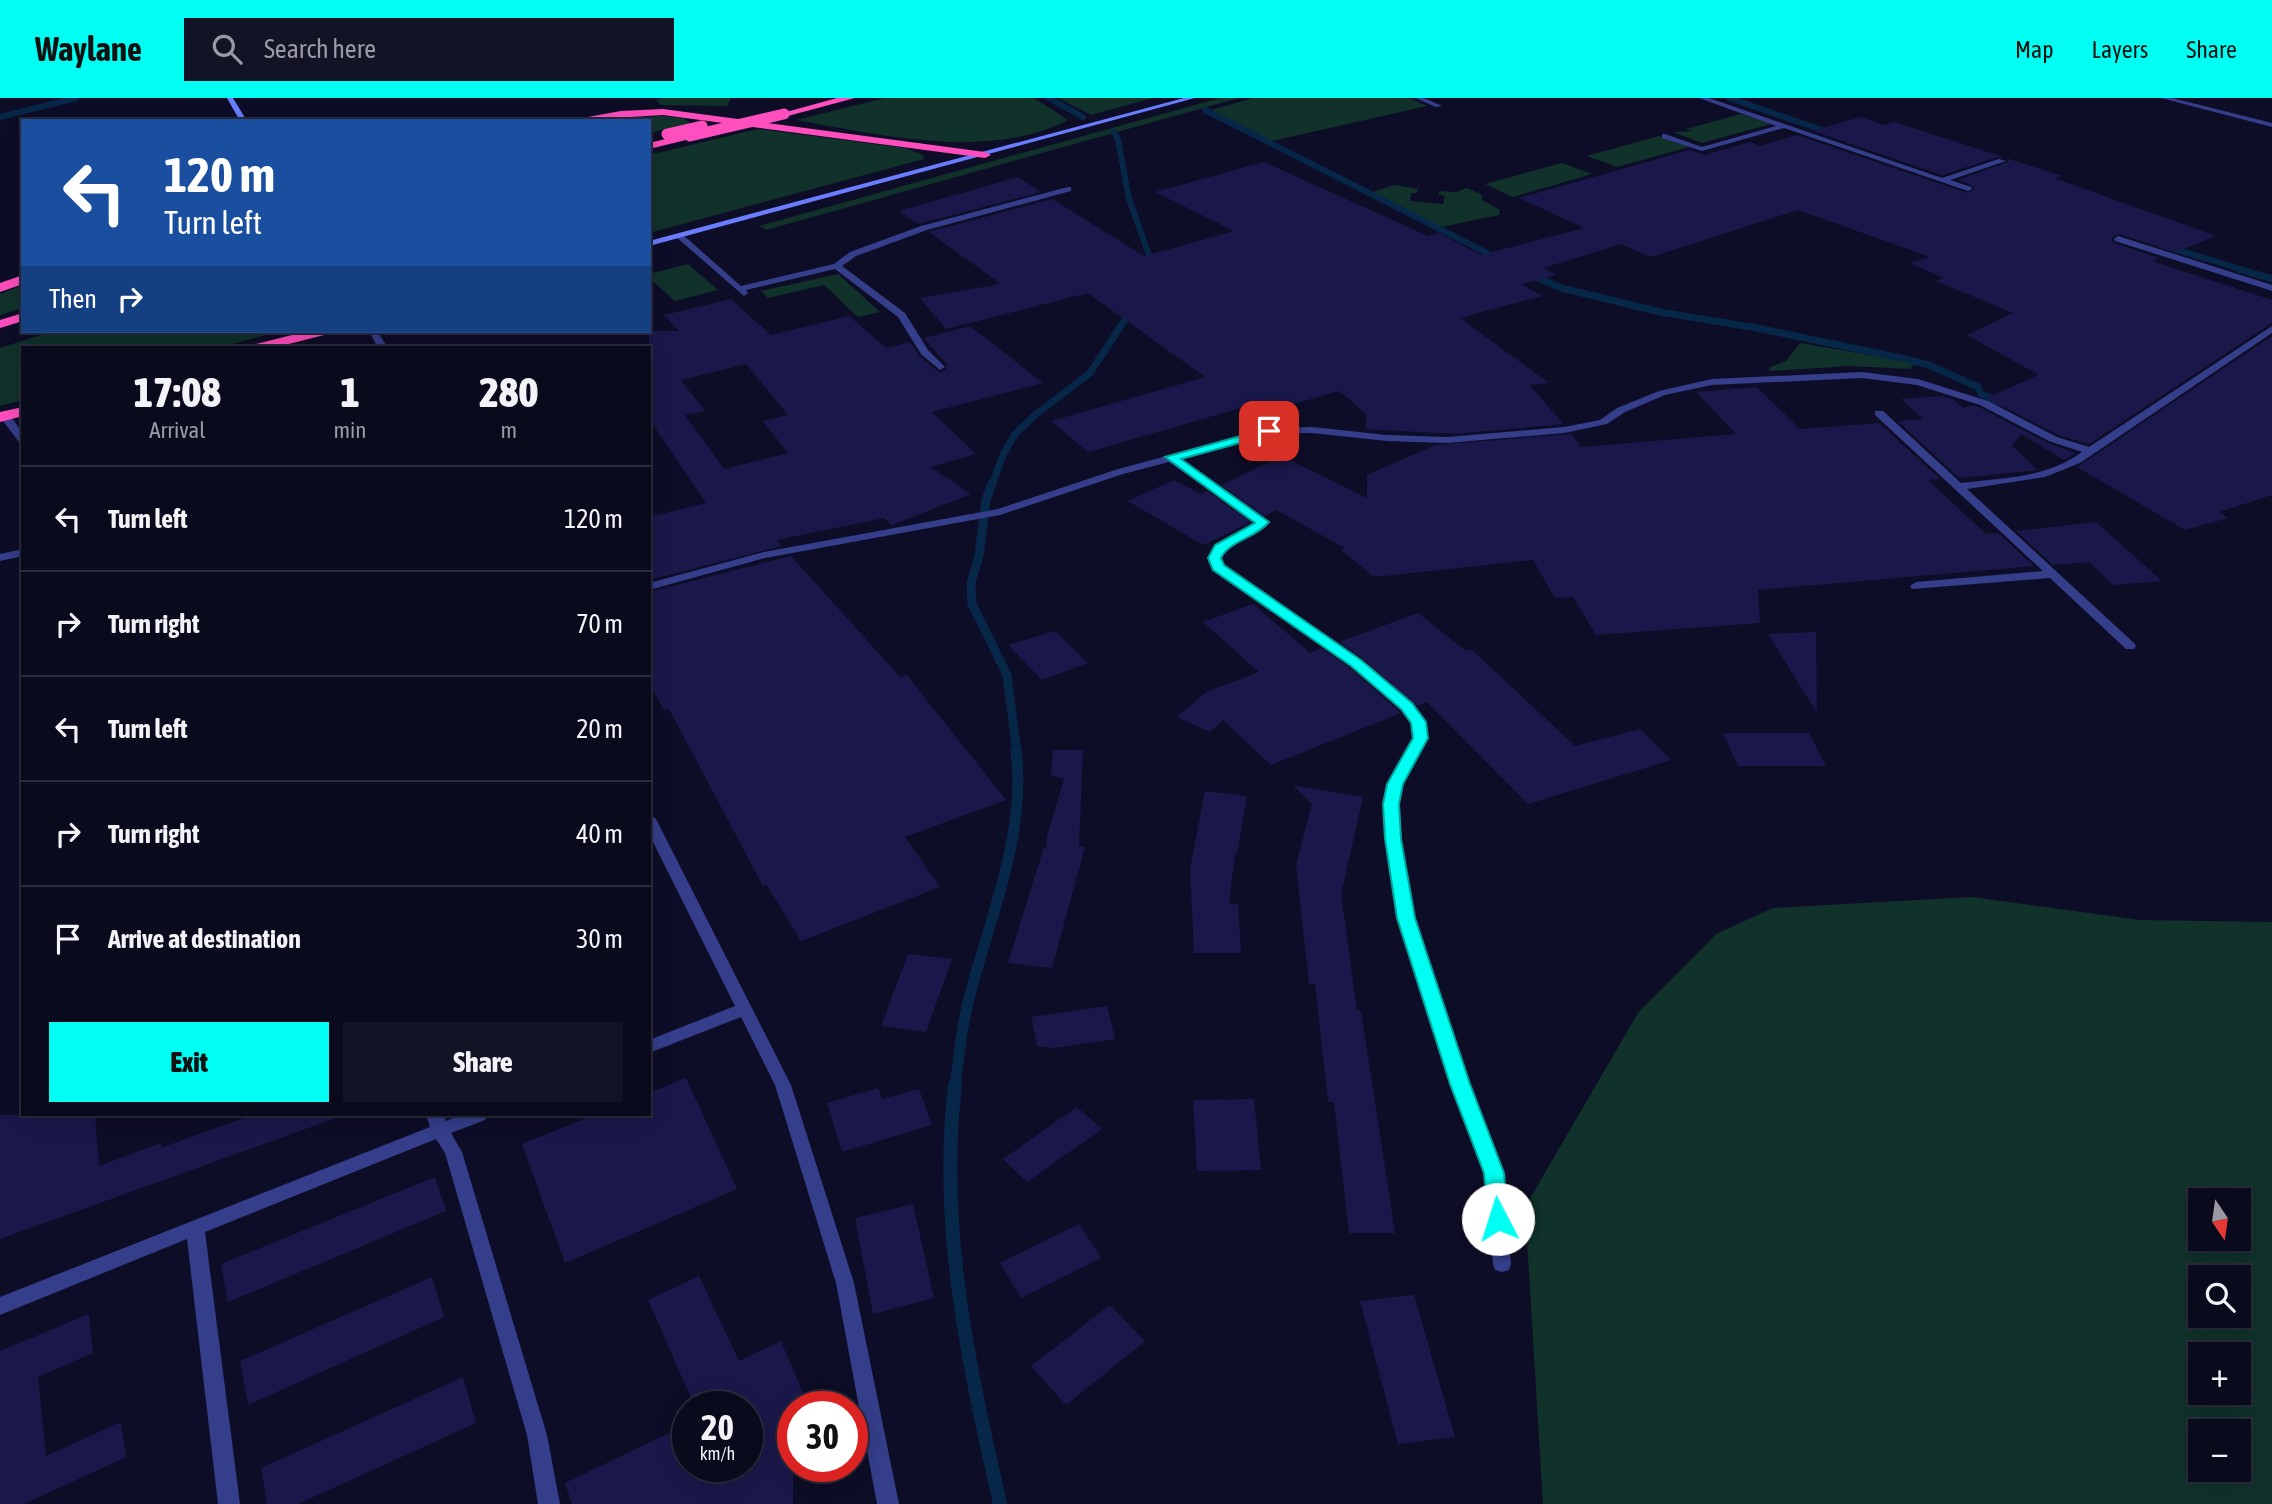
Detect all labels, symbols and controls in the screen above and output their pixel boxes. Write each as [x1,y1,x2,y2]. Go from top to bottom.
search box [184,18,674,81]
text: Waylane [35,30,142,68]
icon: search [208,30,246,68]
text: Search here [264,34,376,64]
text: Map [2015,36,2054,63]
text: Layers [2092,36,2148,63]
text: Share [2186,36,2237,63]
text: 120 m [164,146,275,202]
icon: left [49,147,140,238]
text: Turn left [164,204,262,241]
icon: right [111,280,149,318]
text: Then [49,284,97,314]
text: 17:08 [134,368,221,416]
text: 1 [340,368,360,416]
text: 280 [479,368,538,416]
pin [1239,401,1299,461]
icon: arrive [1250,412,1288,450]
text: Arrival [149,417,205,443]
text: min [334,417,367,443]
text: m [500,417,517,443]
icon: left [49,500,87,538]
text: Turn left [108,504,188,534]
text: 120 m [564,504,623,534]
icon: right [49,605,87,643]
text: Turn right [108,609,199,639]
text: 70 m [576,609,623,639]
icon: left [49,710,87,748]
text: Turn left [108,714,188,744]
text: 20 m [576,714,623,744]
icon: right [49,815,87,853]
text: Turn right [108,819,199,849]
text: 40 m [576,819,623,849]
icon: arrive [49,920,87,958]
text: Arrive at destination [108,924,301,954]
text: 30 m [576,924,623,954]
button: Exit [49,1022,329,1102]
button: Share [343,1022,623,1102]
position arrow [1461,1182,1535,1256]
north arrow [2188,1188,2250,1251]
map controls [2188,1188,2251,1482]
button: search [2188,1265,2251,1328]
button: + [2188,1342,2251,1405]
speed limit sign: 30 [777,1391,868,1482]
text: 20 [701,1407,734,1447]
button: − [2188,1419,2251,1482]
text: km/h [700,1443,735,1464]

